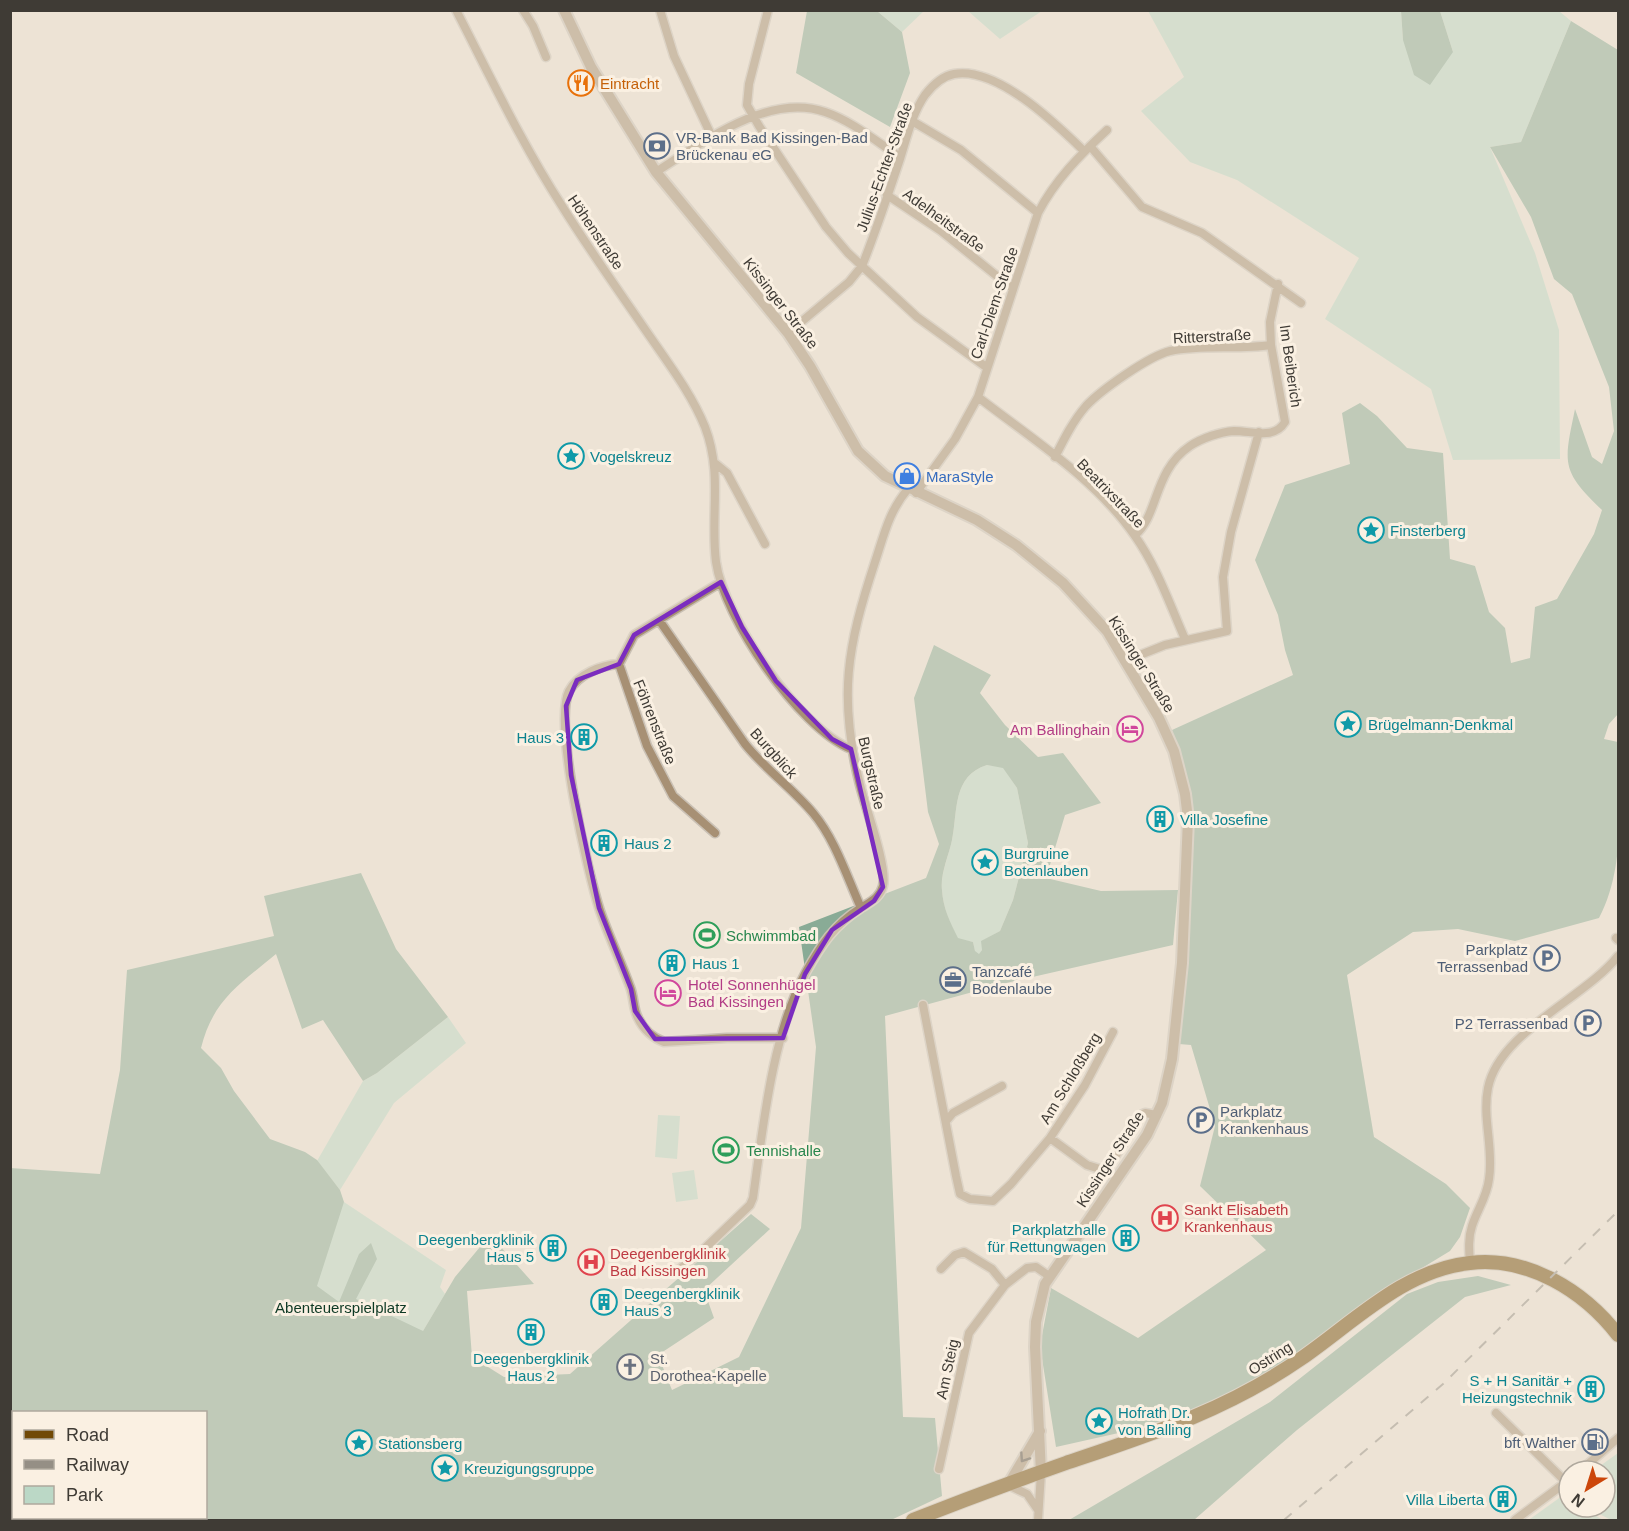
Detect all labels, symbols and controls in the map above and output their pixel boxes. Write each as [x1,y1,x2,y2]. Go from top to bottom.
restaurant icon: Eintracht [566,68,596,98]
place label: Eintracht [600,75,660,92]
street label: Julius-Echter-Straße [853,100,915,234]
place label: VR-Bank Bad Kissingen-Bad Brückenau eG [676,129,868,163]
bank icon: VR-Bank Bad Kissingen-Bad Brückenau eG [642,131,672,161]
street label: Adelheitstraße [900,185,988,255]
street label: Höhenstraße [565,191,627,273]
street label: Carl-Diem-Straße [967,245,1021,361]
street label: Kissinger Straße [740,254,822,352]
street label: Im Beiberich [1277,324,1305,408]
street label: Ritterstraße [1172,325,1252,347]
place icon: Vogelskreuz [556,441,586,471]
place label: Vogelskreuz [590,448,672,465]
street label: Beatrixstraße [1074,455,1148,531]
shop icon: MaraStyle [892,461,922,491]
place label: MaraStyle [926,468,994,485]
place icon: Finsterberg [1356,515,1386,545]
place label: Finsterberg [1390,522,1466,539]
street label: Kissinger Straße [1105,612,1179,716]
street label: Föhrenstraße [630,677,680,767]
place icon: Brügelmann-Denkmal [1333,709,1363,739]
hotel icon: Am Ballinghain [1115,714,1145,744]
place label: Brügelmann-Denkmal [1368,716,1513,733]
place label: Am Ballinghain [1010,721,1110,738]
building icon: Haus 3 [569,722,599,752]
street label: Burgblick [747,724,801,782]
place label: Haus 3 [516,729,564,746]
street label: Burgstraße [855,735,889,811]
building icon: Villa Josefine [1145,804,1175,834]
place label: Villa Josefine [1180,811,1268,828]
building icon: Haus 2 [589,828,619,858]
place label: Haus 2 [624,835,672,852]
place label: Burgruine Botenlauben [1004,845,1088,879]
place icon: Burgruine Botenlauben [970,847,1000,877]
sports icon: Schwimmbad [692,920,722,950]
place label: Schwimmbad [726,927,816,944]
place label: Parkplatz Terrassenbad [1437,941,1528,975]
parking icon: Parkplatz Terrassenbad [1532,943,1562,973]
building icon: Haus 1 [657,948,687,978]
place label: Haus 1 [692,955,740,972]
place label: Tanzcafé Bodenlaube [972,963,1052,997]
office icon: Tanzcafé Bodenlaube [938,965,968,995]
place label: Hotel Sonnenhügel Bad Kissingen [688,976,816,1010]
hotel icon: Hotel Sonnenhügel Bad Kissingen [653,978,683,1008]
parking icon: P2 Terrassenbad [1573,1008,1603,1038]
place label: P2 Terrassenbad [1455,1015,1568,1032]
street label: Am Schloßberg [1036,1029,1104,1127]
place label: Parkplatz Krankenhaus [1220,1103,1308,1137]
parking icon: Parkplatz Krankenhaus [1186,1105,1216,1135]
street label: Kissinger Straße [1073,1108,1147,1210]
sports icon: Tennishalle [711,1135,741,1165]
place label: Tennishalle [746,1142,821,1159]
place label: Sankt Elisabeth Krankenhaus [1184,1201,1288,1235]
hospital icon: Sankt Elisabeth Krankenhaus [1150,1203,1180,1233]
place label: Parkplatzhalle für Rettungwagen [988,1221,1106,1255]
building icon: Parkplatzhalle für Rettungwagen [1111,1223,1141,1253]
place label: Deegenbergklinik Haus 5 [418,1231,534,1265]
building icon: Deegenbergklinik Haus 5 [538,1233,568,1263]
place label: Deegenbergklinik Bad Kissingen [610,1245,726,1279]
hospital icon: Deegenbergklinik Bad Kissingen [576,1247,606,1277]
place label: Deegenbergklinik Haus 3 [624,1285,740,1319]
building icon: Deegenbergklinik Haus 3 [589,1287,619,1317]
park label: Abenteuerspielplatz [275,1299,407,1316]
building icon: Deegenbergklinik Haus 2 [516,1317,546,1347]
street label: Am Steig [932,1337,962,1401]
street label: Ostring [1245,1338,1295,1378]
place label: Deegenbergklinik Haus 2 [473,1350,589,1384]
place label: St. Dorothea-Kapelle [650,1350,767,1384]
church icon: St. Dorothea-Kapelle [615,1352,645,1382]
place label: S + H Sanitär + Heizungstechnik [1462,1372,1572,1406]
building icon: S + H Sanitär + Heizungstechnik [1576,1374,1606,1404]
place label: Hofrath Dr. von Balling [1118,1404,1191,1438]
place icon: Hofrath Dr. von Balling [1084,1406,1114,1436]
legend [12,1411,207,1519]
text: Road [66,1425,109,1445]
fuel station icon: bft Walther [1580,1427,1610,1457]
place icon: Stationsberg [344,1428,374,1458]
place label: bft Walther [1504,1434,1576,1451]
place label: Stationsberg [378,1435,462,1452]
one-way arrow [1020,1452,1031,1463]
place icon: Kreuzigungsgruppe [430,1453,460,1483]
text: Railway [66,1455,129,1475]
north arrow [1557,1459,1617,1519]
place label: Kreuzigungsgruppe [464,1460,594,1477]
building icon: Villa Liberta [1488,1484,1518,1514]
text: Park [66,1485,104,1505]
text: N [1568,1490,1588,1511]
place label: Villa Liberta [1406,1491,1485,1508]

